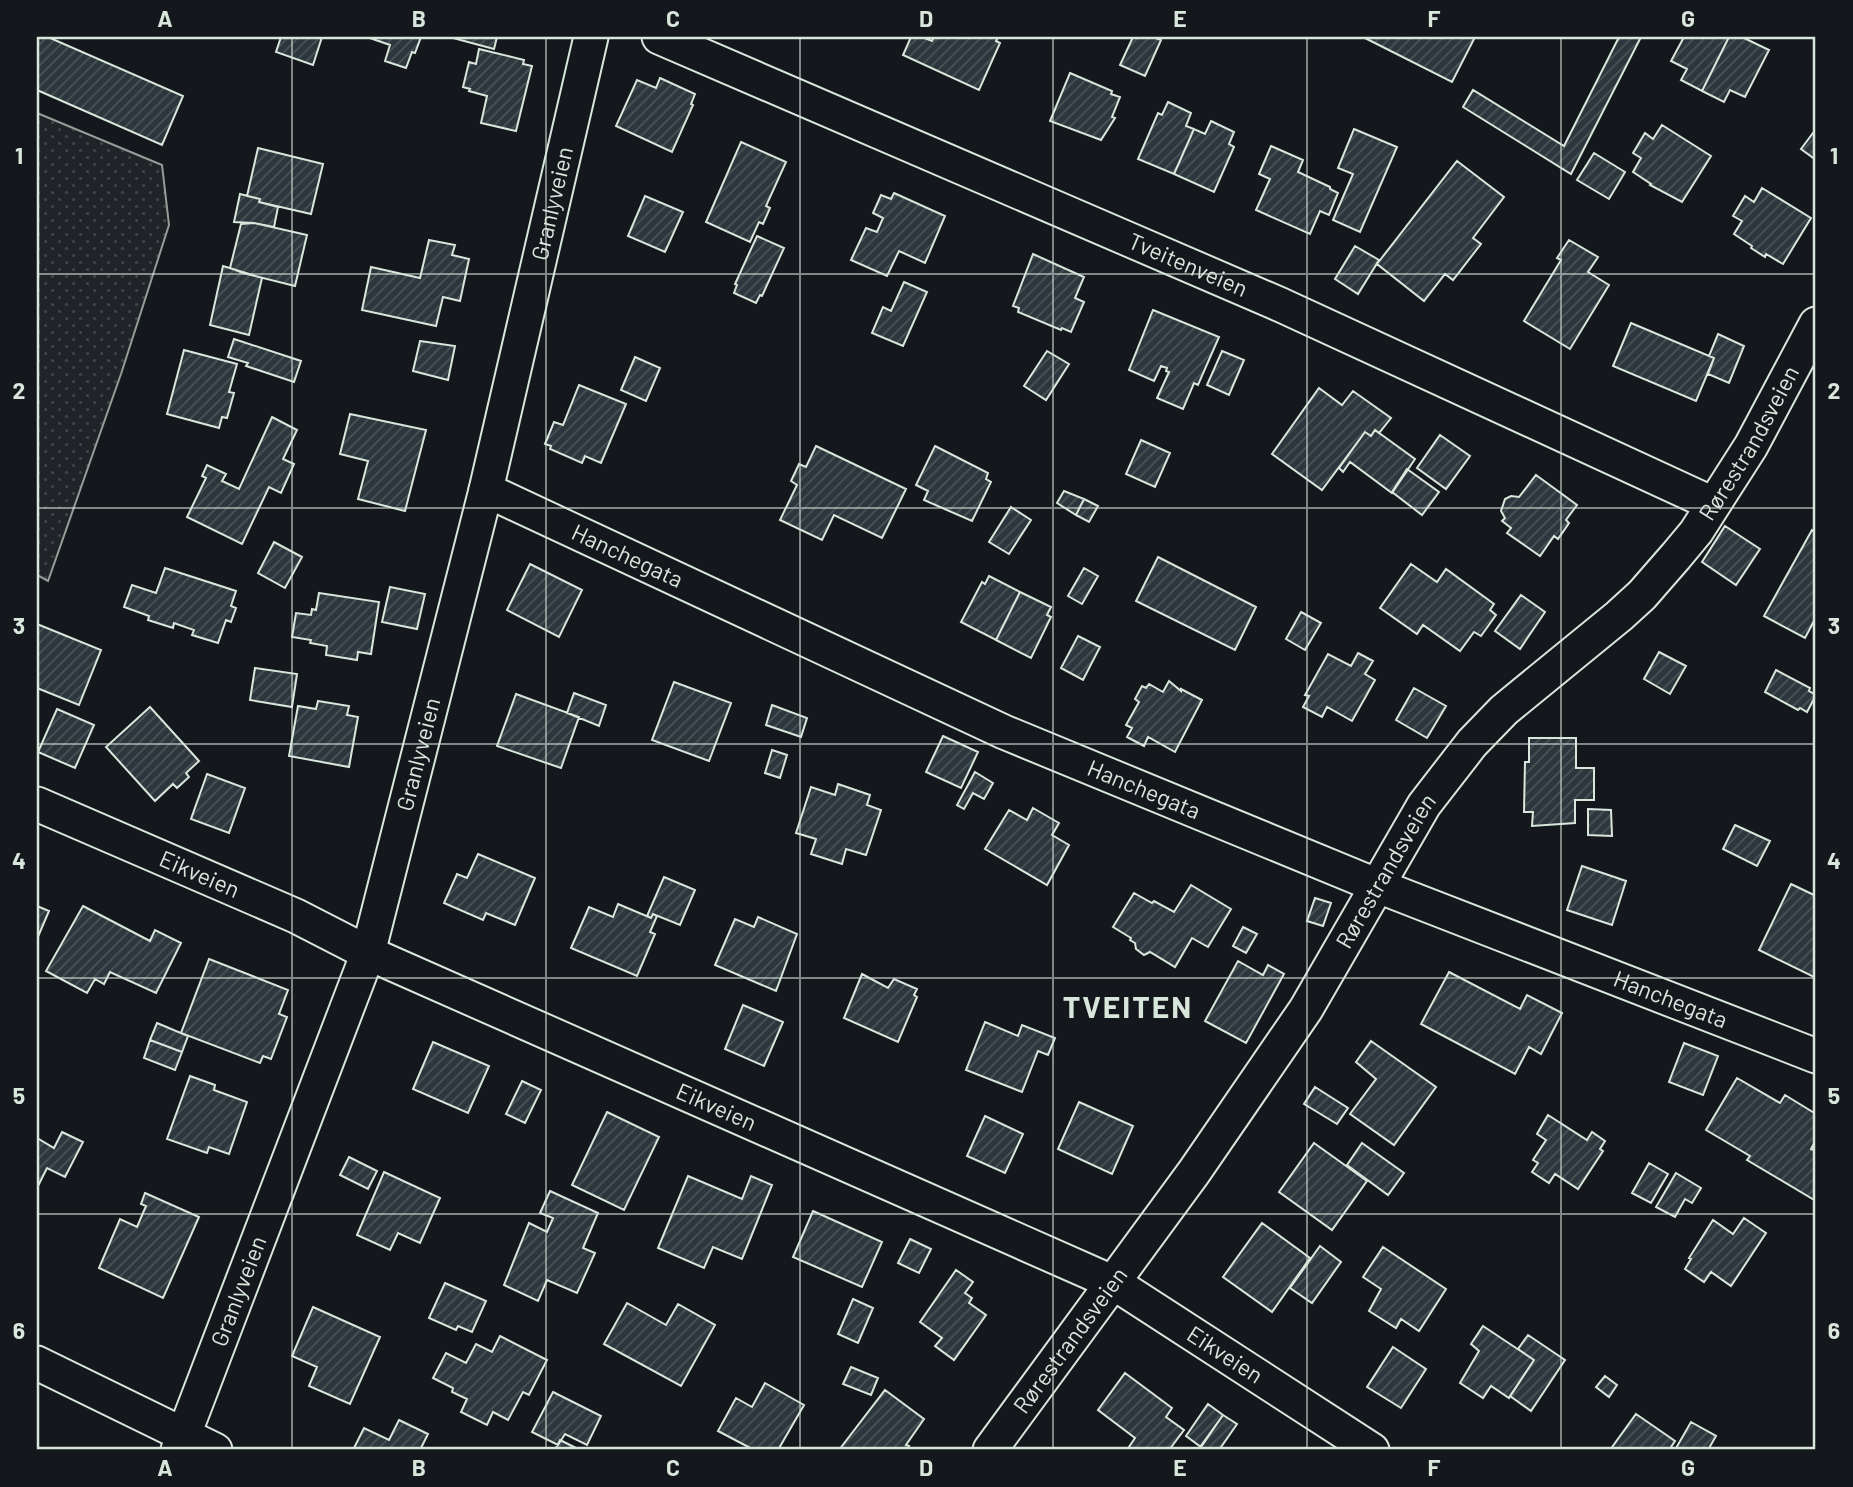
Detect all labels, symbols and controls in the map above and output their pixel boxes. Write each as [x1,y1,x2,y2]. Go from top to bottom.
text: A [157,4,173,32]
text: B [412,4,426,32]
text: C [666,4,680,32]
text: D [919,4,933,32]
text: E [1173,4,1187,32]
text: F [1428,4,1441,32]
text: G [1681,4,1695,32]
text: 1 [15,141,23,169]
text: 1 [1830,141,1838,169]
street label: Granlyveien [525,144,578,263]
street label: Tveitenveien [1125,226,1252,302]
street label: Rørestrandsveien [1692,360,1804,525]
text: 2 [13,376,25,404]
text: 2 [1828,376,1840,404]
street label: Hanchegata [568,517,688,593]
text: 3 [13,611,25,639]
text: 3 [1828,611,1840,639]
street label: Granlyveien [390,695,446,814]
street label: Hanchegata [1084,753,1205,824]
street label: Rørestrandsveien [1329,787,1441,953]
street label: Eikveien [155,844,244,903]
text: 4 [12,846,26,874]
text: 4 [1827,846,1841,874]
street label: Hanchegata [1610,964,1732,1033]
district label: TVEITEN [1063,988,1193,1024]
street label: Eikveien [672,1076,761,1136]
text: 5 [13,1081,25,1109]
text: 5 [1828,1081,1840,1109]
street label: Granlyveien [204,1232,272,1350]
street label: Rørestrandsveien [1007,1261,1133,1418]
text: 6 [13,1316,25,1344]
text: 6 [1828,1316,1840,1344]
street label: Eikveien [1182,1319,1269,1389]
text: A [157,1453,173,1481]
text: B [412,1453,426,1481]
text: C [666,1453,680,1481]
text: D [919,1453,933,1481]
text: E [1173,1453,1187,1481]
text: F [1428,1453,1441,1481]
text: G [1681,1453,1695,1481]

